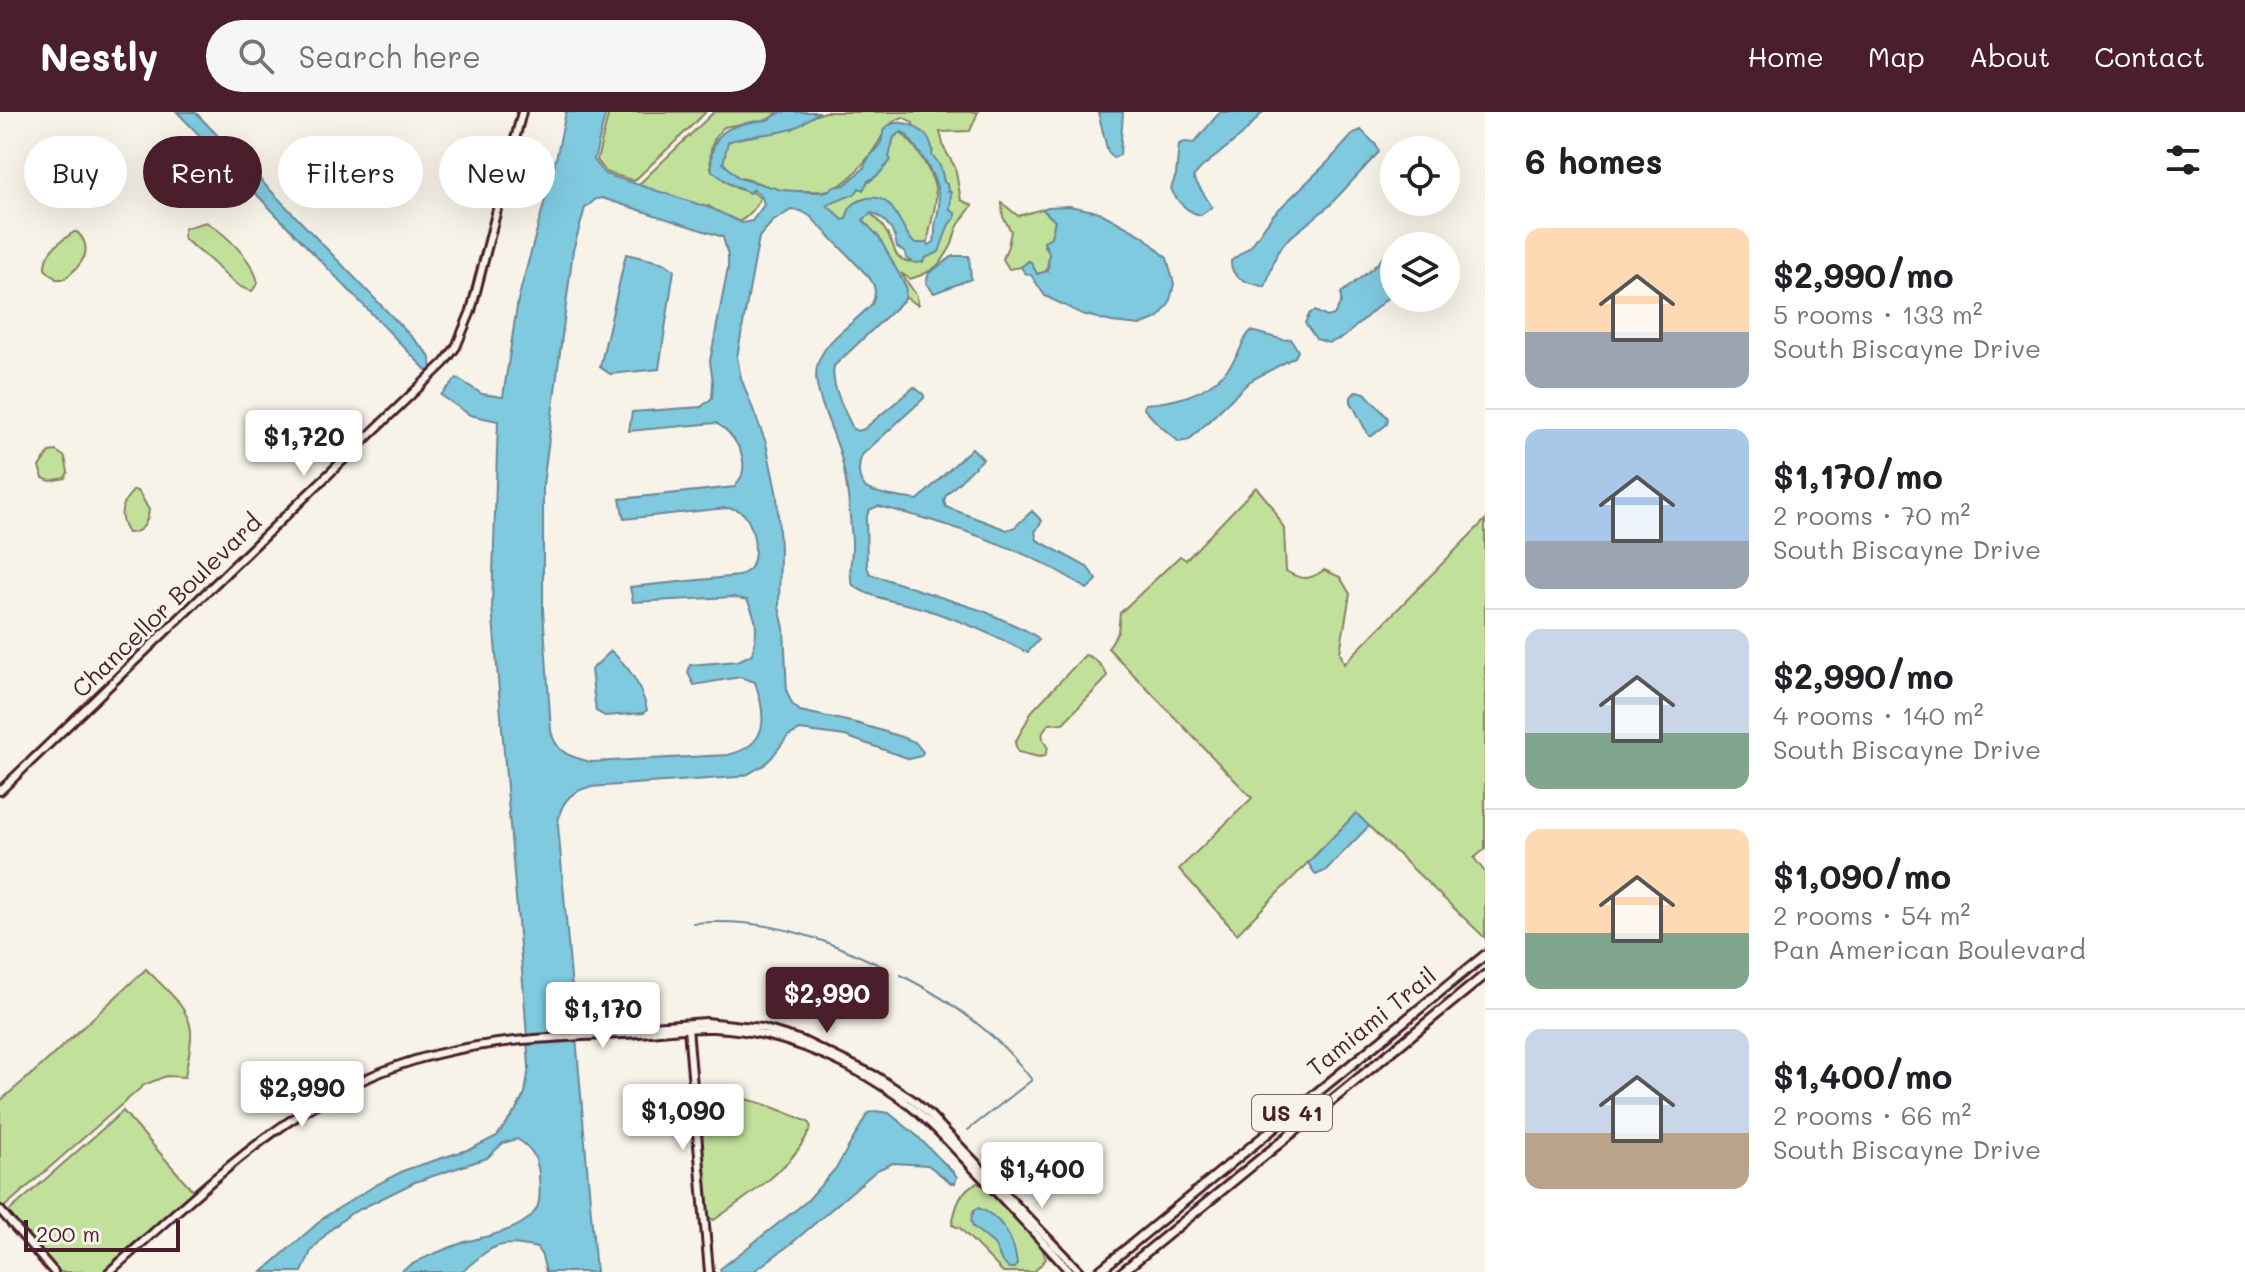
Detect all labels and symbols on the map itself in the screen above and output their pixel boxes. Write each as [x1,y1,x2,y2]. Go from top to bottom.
pin: $1,720 [239,410,369,478]
street label: Chancellor Boulevard [65,506,267,704]
street label: Tamiami Trail [1300,959,1442,1082]
pin: $2,990 [762,967,892,1035]
pin: $1,170 [538,982,668,1050]
pin: $2,990 [237,1061,367,1129]
pin: $1,090 [618,1084,748,1152]
road number: US 41 [1252,1095,1332,1131]
pin: $1,400 [977,1142,1107,1210]
scale bar [24,1216,180,1252]

